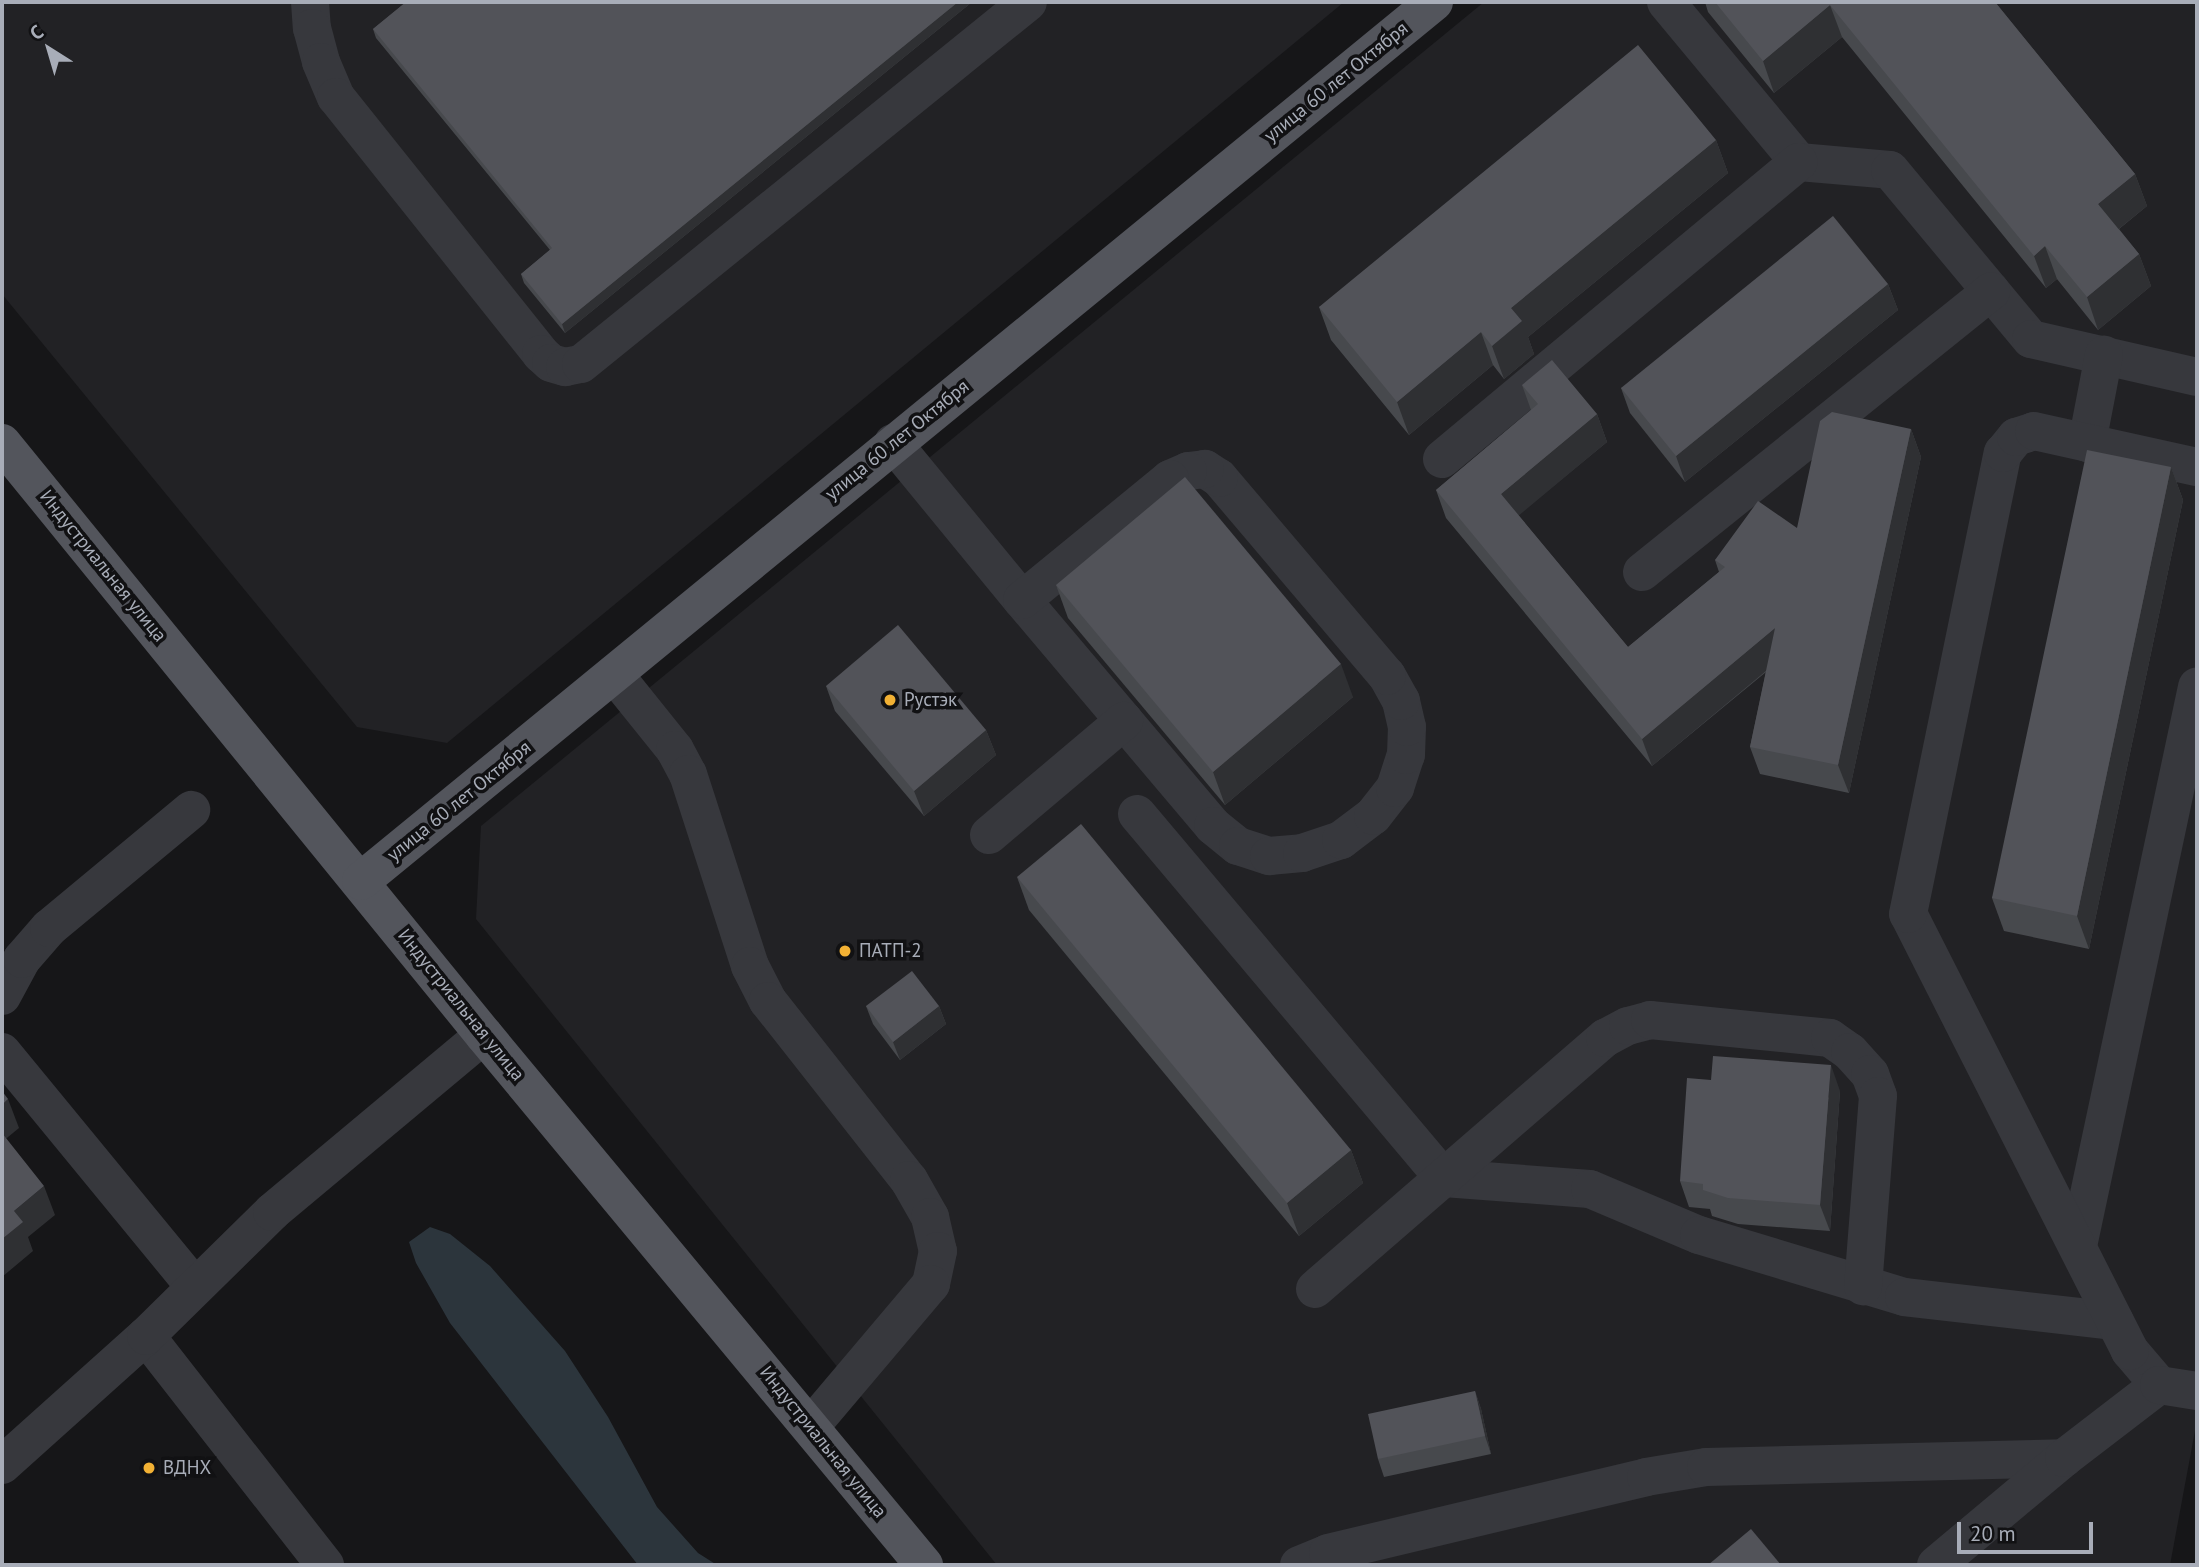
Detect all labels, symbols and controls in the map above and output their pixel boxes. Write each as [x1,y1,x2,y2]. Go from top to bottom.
north arrow [14,14,84,84]
street label: улица 60 лет Октября [1259,17,1413,147]
text: С [25,19,48,45]
street label: улица 60 лет Октября [820,375,974,505]
street label: Индустриальная улица [35,486,171,646]
place label: Рустэк [904,689,957,711]
marker: Рустэк [882,692,898,708]
street label: улица 60 лет Октября [382,736,536,866]
street label: Индустриальная улица [393,925,529,1085]
place label: ПАТП-2 [859,940,922,962]
marker: ПАТП-2 [837,943,853,959]
street label: Индустриальная улица [755,1362,891,1522]
place label: ВДНХ [163,1457,211,1479]
marker: ВДНХ [141,1460,157,1476]
scale bar [1961,1508,2098,1552]
text: 20 m [1970,1520,2016,1547]

